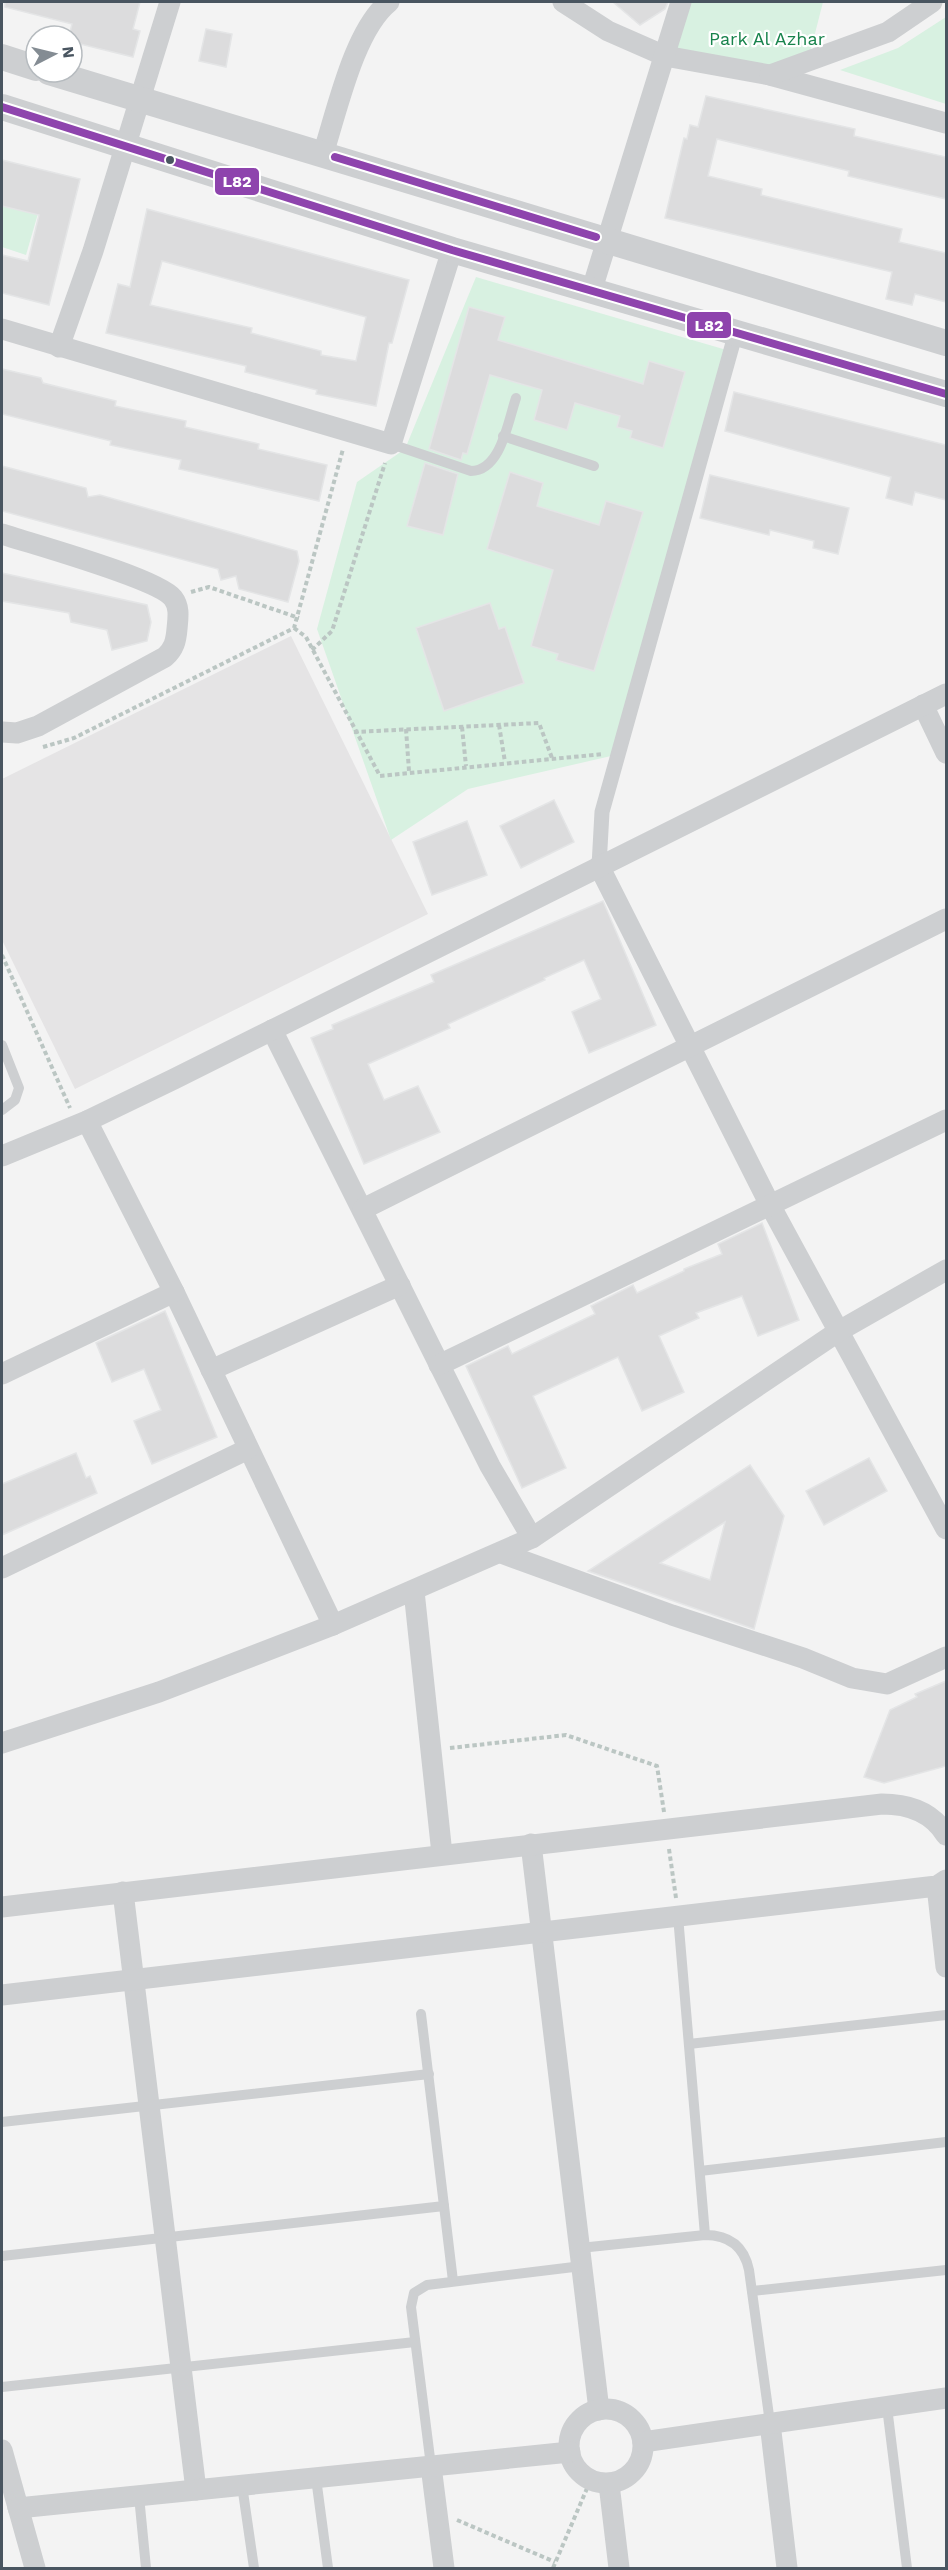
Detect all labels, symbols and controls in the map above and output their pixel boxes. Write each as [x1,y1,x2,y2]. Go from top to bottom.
north arrow [24,24,84,84]
park label: Park Al Azhar [709,28,825,49]
text: N [58,45,79,59]
unlabelled marker [164,154,176,166]
line badge: L82 [214,167,260,196]
text: L82 [222,172,252,191]
line badge: L82 [686,311,732,339]
text: L82 [694,316,724,335]

